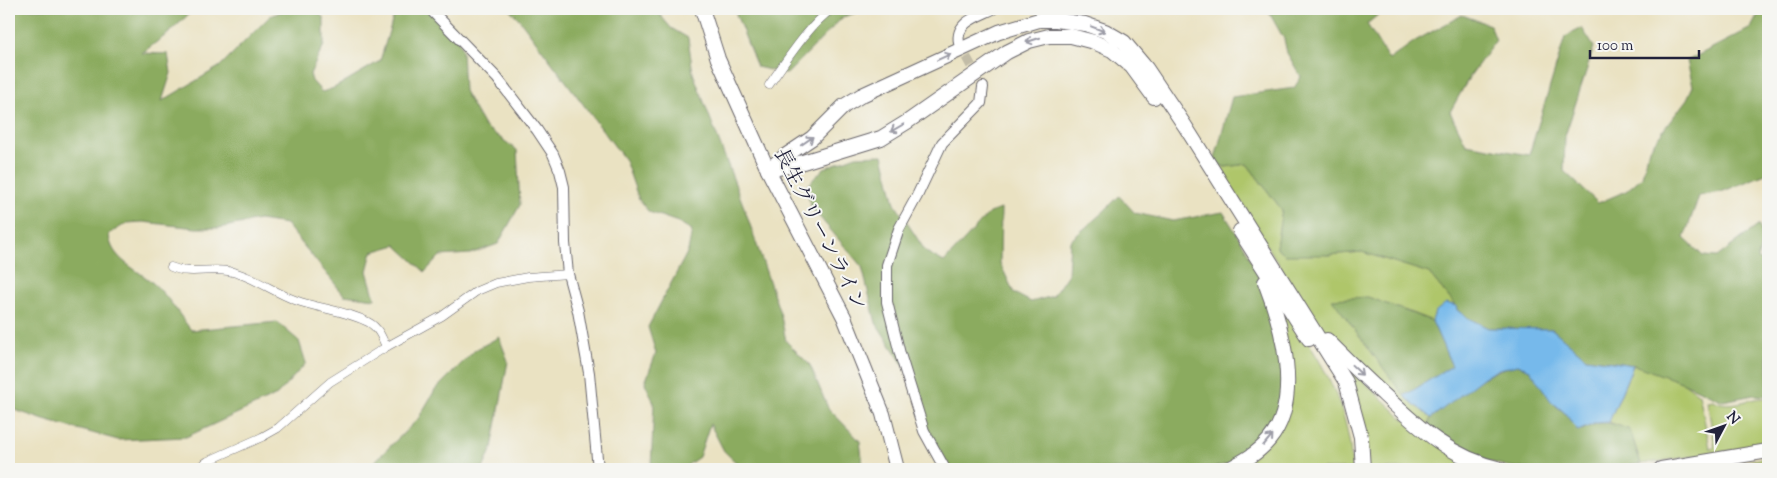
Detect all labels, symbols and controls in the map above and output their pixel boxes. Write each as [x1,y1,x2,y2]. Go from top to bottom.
one-way arrow [1090,25,1105,34]
scale bar [1590,28,1698,60]
one-way arrow [1026,36,1042,46]
text: 100 m [1597,36,1634,57]
one-way arrow [936,51,951,61]
one-way arrow [891,124,905,134]
one-way arrow [800,136,814,146]
street label: 長生グリーンライン [765,144,872,316]
one-way arrow [1351,364,1364,376]
north arrow [1700,400,1750,450]
text: N [1721,408,1744,430]
one-way arrow [1262,434,1273,447]

